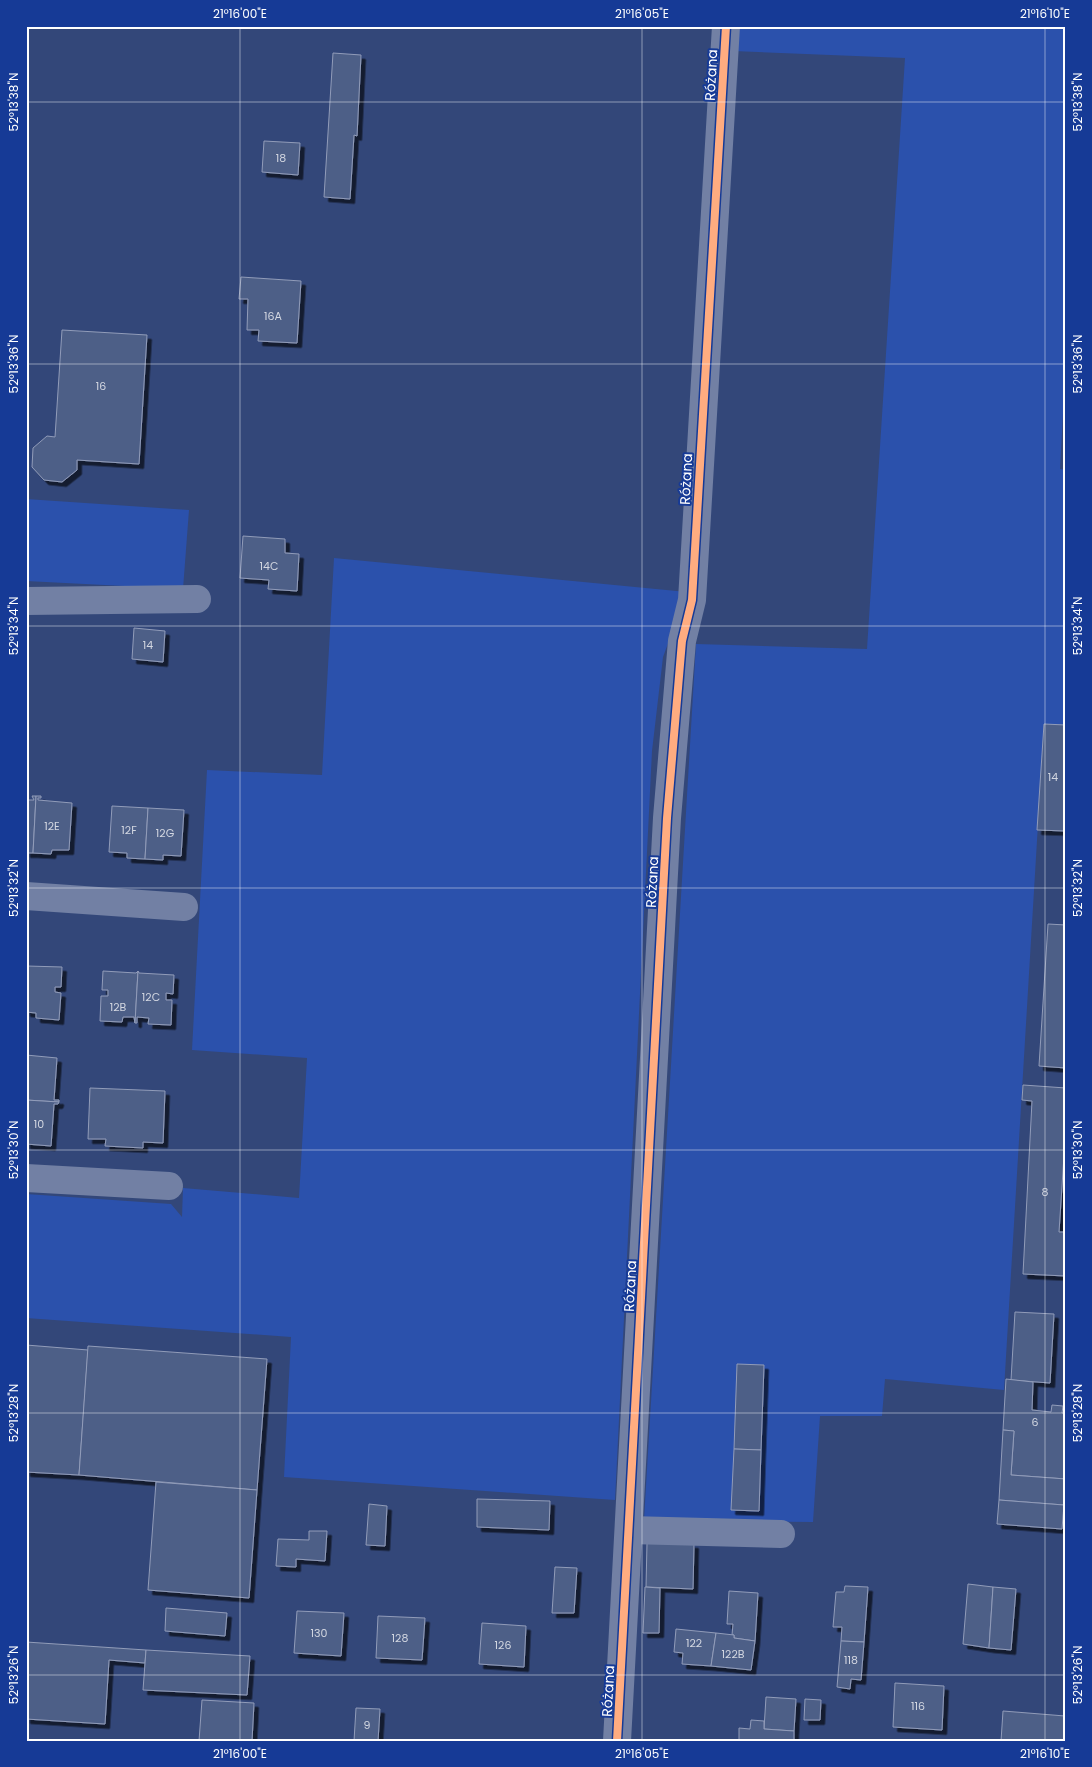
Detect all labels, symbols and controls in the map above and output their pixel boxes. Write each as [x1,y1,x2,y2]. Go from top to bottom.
text: 21°16'00"E [213,5,267,22]
text: 21°16'05"E [615,5,669,22]
text: 21°16'10"E [1020,5,1070,22]
street label: Różana [700,49,722,101]
text: 52°13'38"N [5,73,22,131]
text: 52°13'38"N [1069,73,1086,131]
house number: 18 [276,150,286,166]
house number: 16A [264,308,283,324]
text: 52°13'36"N [5,335,22,393]
text: 52°13'36"N [1069,335,1086,393]
house number: 16 [96,378,106,394]
street label: Różana [675,453,697,505]
house number: 14C [260,558,278,574]
text: 52°13'34"N [5,597,22,655]
text: 52°13'34"N [1069,597,1086,655]
house number: 14 [143,637,153,653]
house number: 14 [1048,769,1058,785]
house number: 12E [44,818,60,834]
house number: 12F [121,822,137,838]
house number: 12G [156,825,175,841]
street label: Różana [641,856,663,908]
text: 52°13'32"N [5,859,22,917]
text: 52°13'32"N [1069,859,1086,917]
house number: 12C [142,989,160,1005]
house number: 12B [110,999,127,1015]
house number: 10 [34,1116,44,1132]
text: 52°13'30"N [5,1121,22,1179]
text: 52°13'30"N [1069,1121,1086,1179]
house number: 8 [1042,1184,1049,1200]
street label: Różana [619,1260,641,1312]
text: 52°13'28"N [5,1384,22,1442]
text: 52°13'28"N [1069,1384,1086,1442]
house number: 6 [1032,1414,1039,1430]
house number: 130 [311,1625,328,1641]
house number: 128 [392,1630,408,1646]
house number: 122 [686,1635,702,1651]
house number: 126 [495,1637,511,1653]
text: 52°13'26"N [5,1646,22,1704]
house number: 122B [722,1646,745,1662]
text: 52°13'26"N [1069,1646,1086,1704]
house number: 118 [844,1652,858,1668]
street label: Różana [597,1665,619,1717]
house number: 116 [911,1698,925,1714]
house number: 9 [364,1717,371,1733]
text: 21°16'00"E [213,1745,267,1762]
text: 21°16'05"E [615,1745,669,1762]
text: 21°16'10"E [1020,1745,1070,1762]

